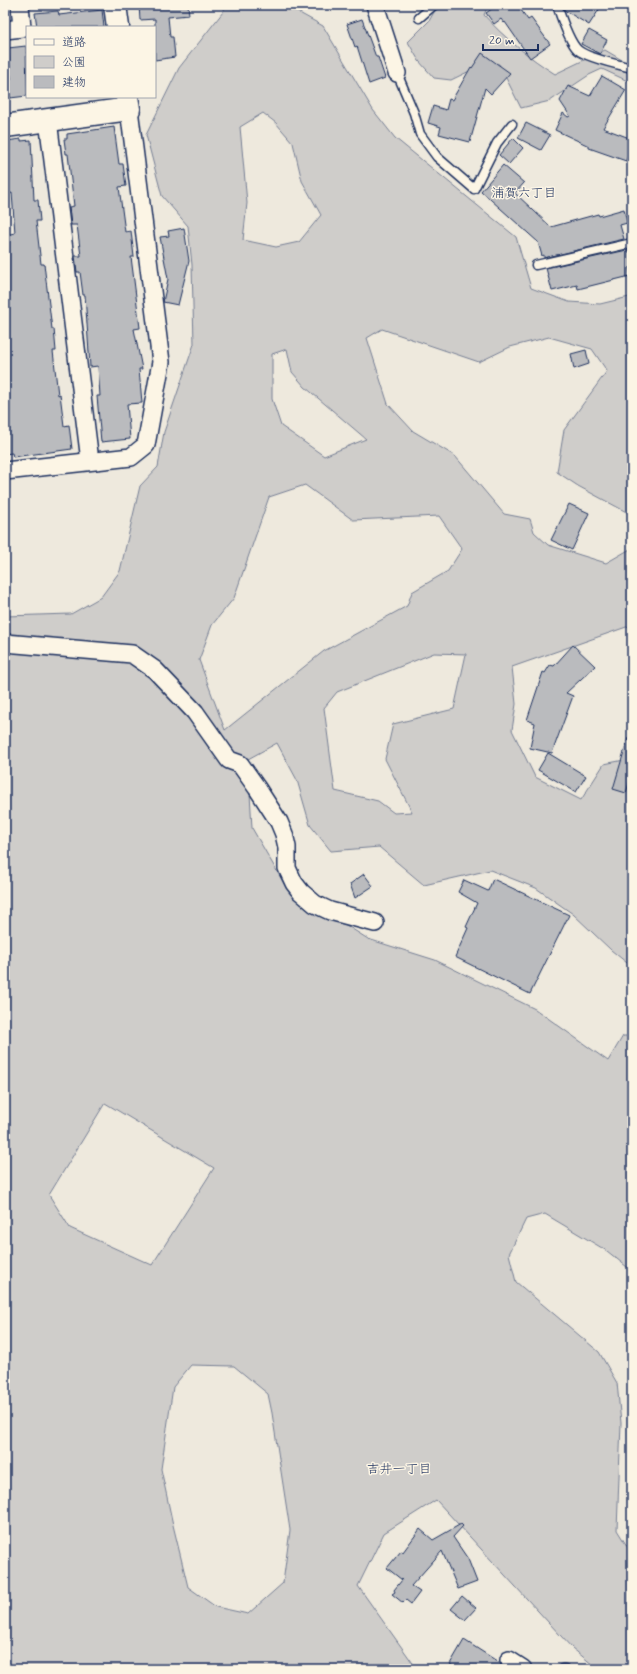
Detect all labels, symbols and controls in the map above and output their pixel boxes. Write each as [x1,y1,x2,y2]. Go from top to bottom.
legend [26,26,156,98]
scale bar [483,26,538,52]
text: 20 m [489,33,515,49]
text: 道路 [62,35,86,51]
text: 公園 [62,55,86,71]
text: 建物 [62,75,86,91]
district label: 浦賀六丁目 [491,185,557,202]
district label: 吉井一丁目 [366,1461,432,1478]

